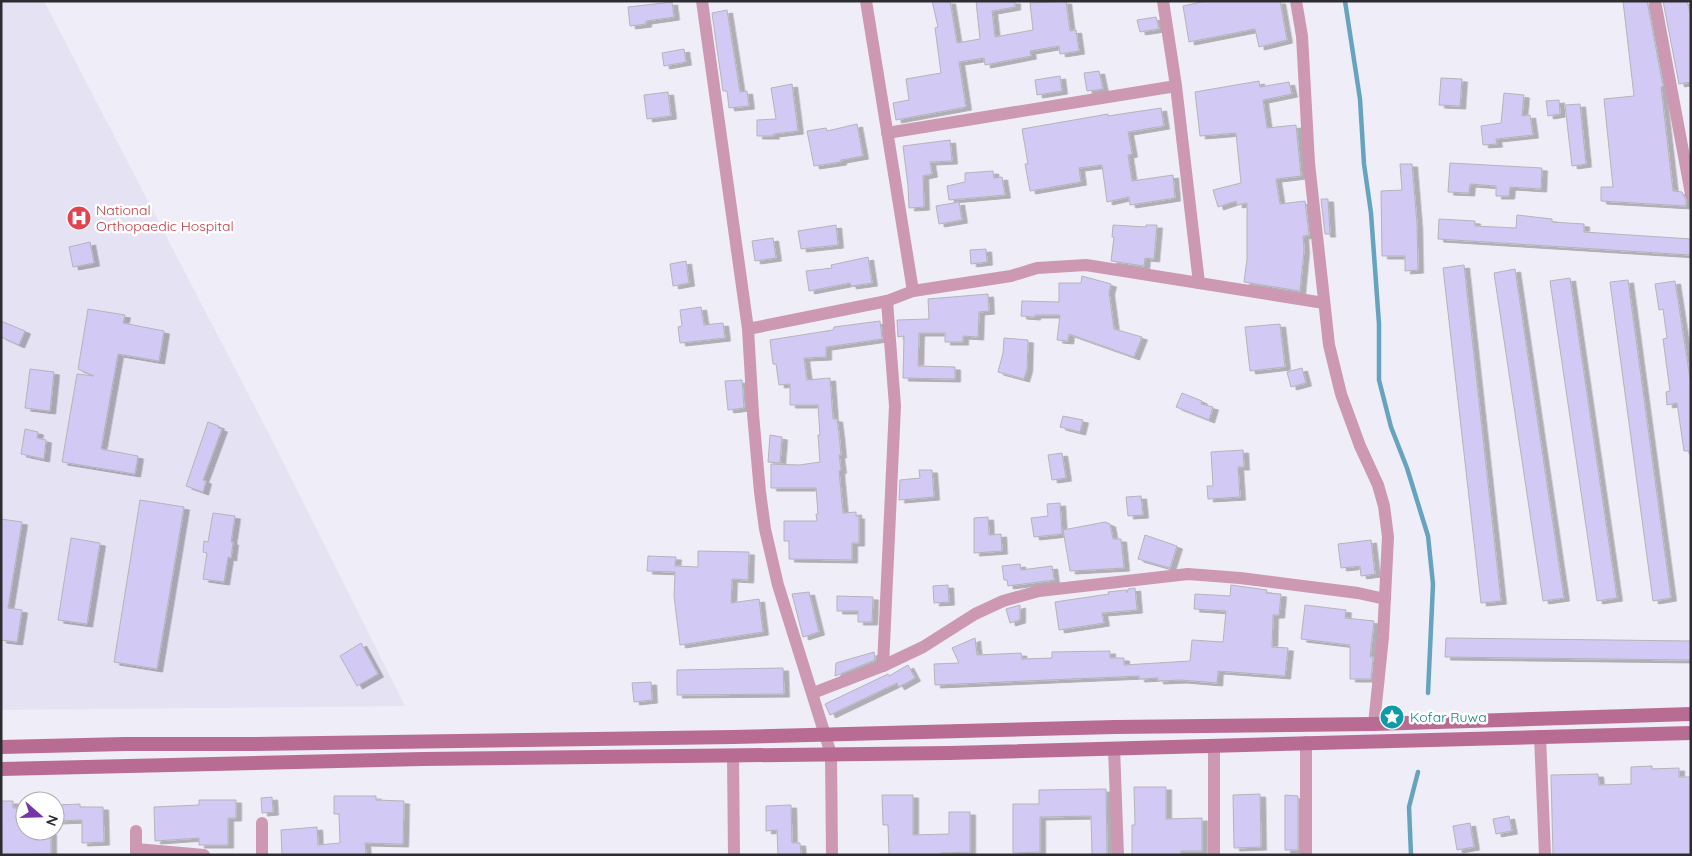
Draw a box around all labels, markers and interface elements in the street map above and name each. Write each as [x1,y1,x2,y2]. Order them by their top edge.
place label: National Orthopaedic Hospital [96,201,234,235]
hospital icon: National Orthopaedic Hospital [66,205,92,231]
place icon: Kofar Ruwa [1379,704,1405,730]
place label: Kofar Ruwa [1410,708,1487,726]
north arrow [15,791,65,841]
text: N [42,813,62,828]

